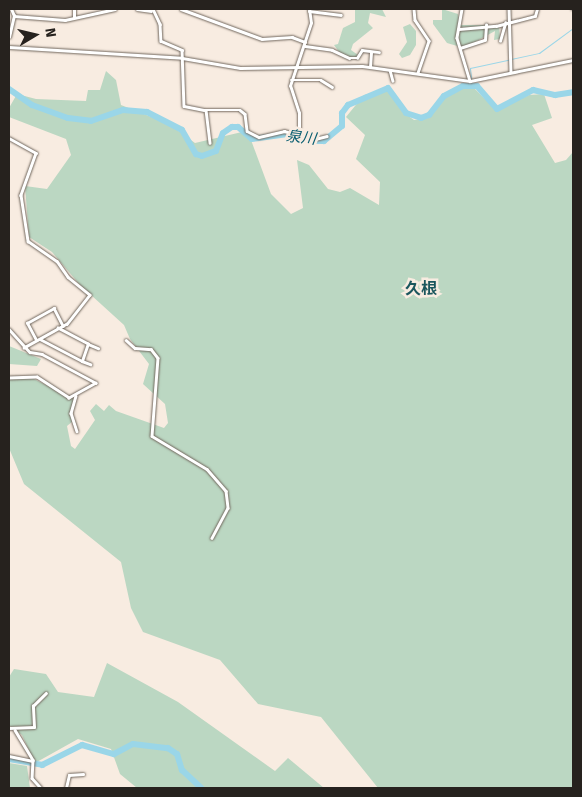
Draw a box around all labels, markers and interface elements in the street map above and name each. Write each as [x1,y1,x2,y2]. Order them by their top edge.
north arrow [10,10,60,60]
text: N [41,27,59,38]
water label: 泉川 [285,127,317,149]
district label: 久根 [405,279,437,299]

